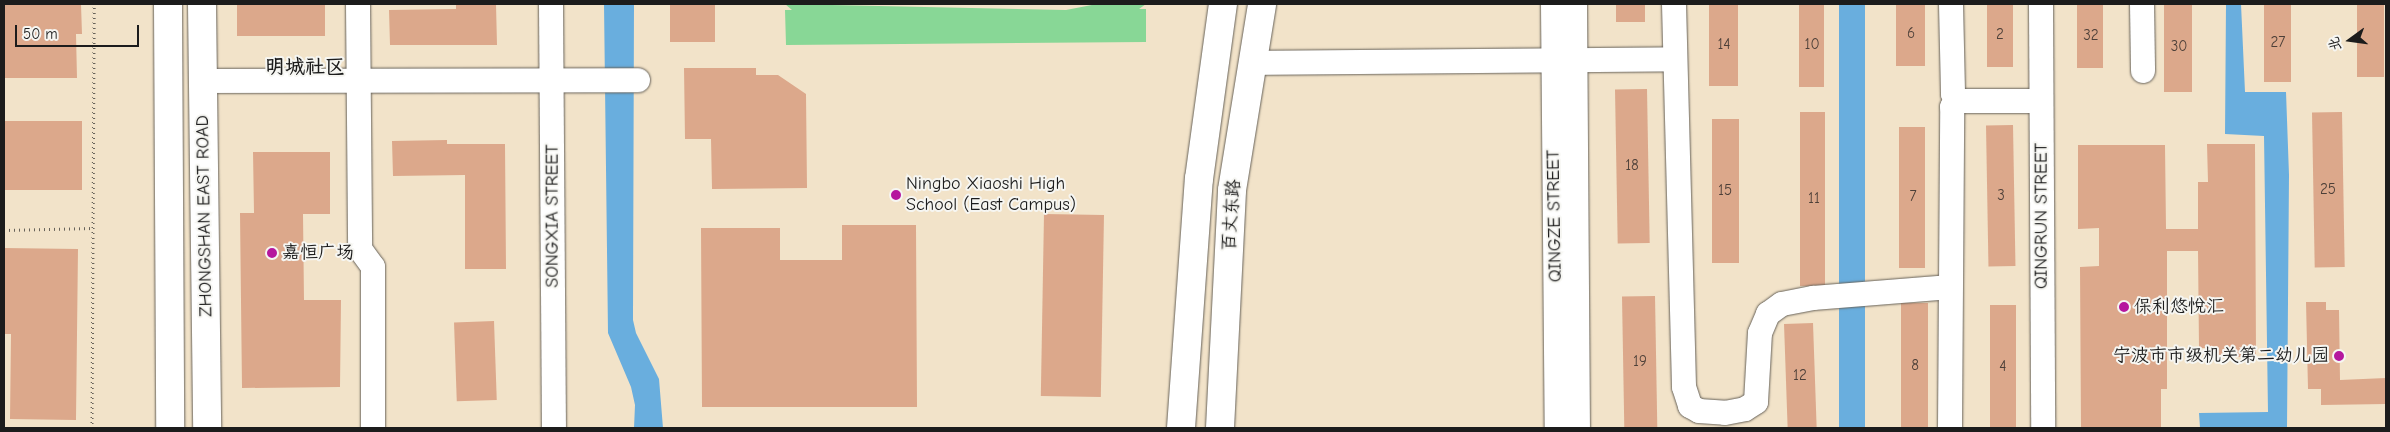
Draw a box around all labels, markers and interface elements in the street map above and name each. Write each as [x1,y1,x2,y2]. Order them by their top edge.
scale bar [18,15,141,47]
north arrow [2325,15,2375,65]
text: 50 m [23,25,58,43]
house number: 6 [1907,25,1915,43]
house number: 2 [1996,26,2004,44]
house number: 32 [2083,27,2099,45]
house number: 27 [2271,34,2285,52]
text: 北 [2325,35,2345,53]
house number: 14 [1717,36,1731,54]
house number: 10 [1804,36,1820,54]
house number: 30 [2171,38,2187,56]
district label: 明城社区 [265,54,345,78]
street label: ZHONGSHAN EAST ROAD [192,115,218,317]
street label: QINGRUN STREET [2031,143,2053,289]
street label: SONGXIA STREET [542,144,564,288]
street label: QINGZE STREET [1543,150,1567,282]
house number: 18 [1625,157,1639,175]
place label: Ningbo Xiaoshi High School (East Campus) [906,174,1076,216]
street label: 百丈东路 [1219,178,1245,252]
house number: 25 [2320,181,2336,199]
house number: 15 [1718,182,1732,200]
house number: 3 [1997,187,2005,205]
house number: 7 [1909,188,1917,206]
marker: Ningbo Xiaoshi High School (East Campus) [890,189,902,201]
house number: 11 [1808,190,1820,208]
place label: 嘉恒广场 [282,242,354,264]
marker: 嘉恒广场 [266,247,278,259]
place label: 保利悠悦汇 [2134,296,2224,318]
marker: 保利悠悦汇 [2118,301,2130,313]
place label: 宁波市市级机关第二幼儿园 [2113,345,2329,367]
marker: 宁波市市级机关第二幼儿园 [2333,350,2345,362]
house number: 19 [1633,353,1647,371]
house number: 8 [1911,357,1919,375]
house number: 4 [1999,358,2007,376]
house number: 12 [1793,367,1807,385]

